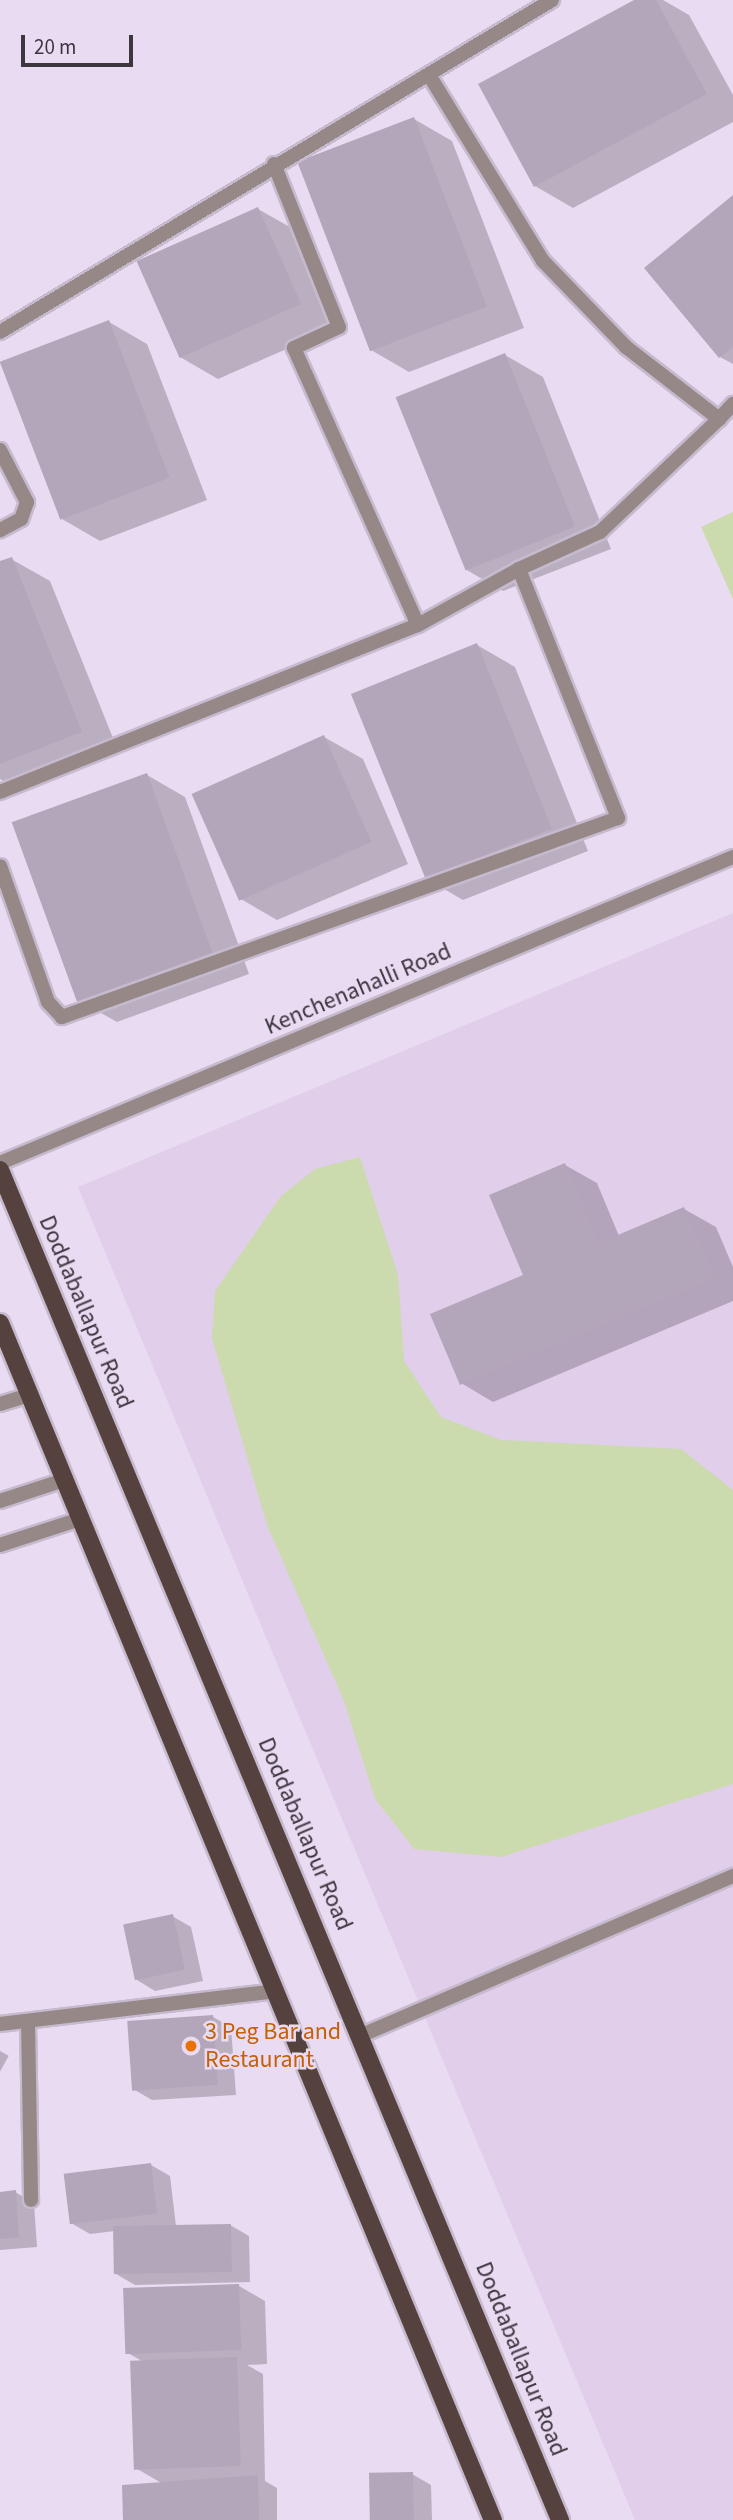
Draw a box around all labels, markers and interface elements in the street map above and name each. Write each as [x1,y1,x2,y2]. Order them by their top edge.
scale bar [24,21,136,65]
text: 20 m [34,32,76,62]
street label: Kenchenahalli Road [261,937,455,1041]
street label: Doddaballapur Road [32,1211,140,1413]
street label: Doddaballapur Road [251,1733,359,1935]
place label: 3 Peg Bar and Restaurant [205,2018,341,2074]
marker: 3 Peg Bar and Restaurant [183,2038,199,2054]
street label: Doddaballapur Road [469,2258,573,2460]

